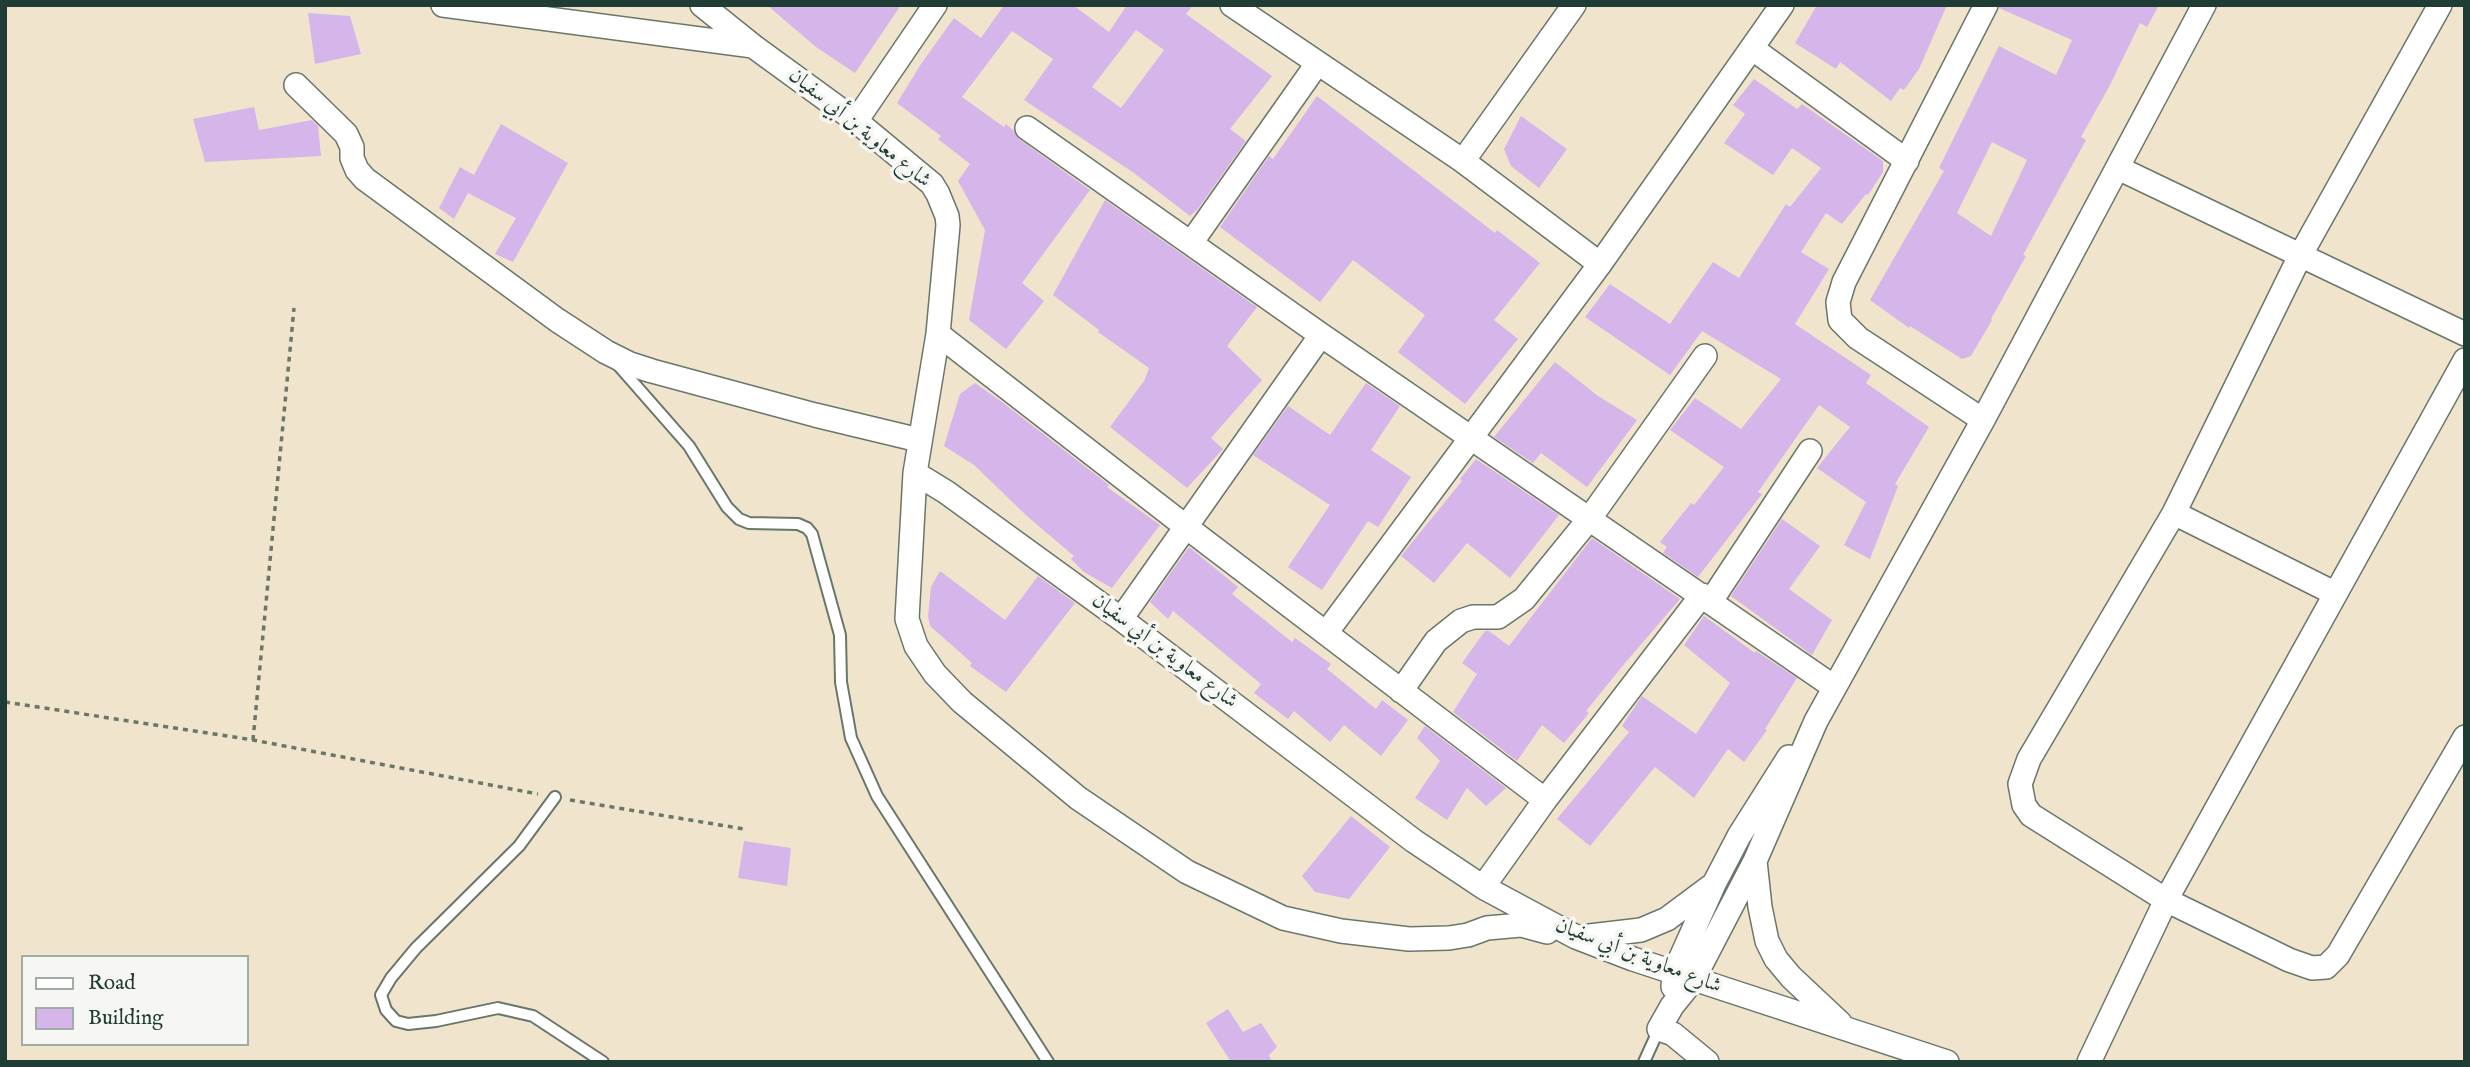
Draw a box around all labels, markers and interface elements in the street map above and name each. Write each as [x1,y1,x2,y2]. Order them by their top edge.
street label: شارع معاوية بن أبي سفيان [783,64,935,194]
street label: شارع معاوية بن أبي سفيان [1086,589,1242,715]
street label: شارع معاوية بن أبي سفيان [1551,914,1725,1000]
legend [21,955,248,1046]
text: Road [88,970,135,997]
text: Building [88,1005,163,1032]

